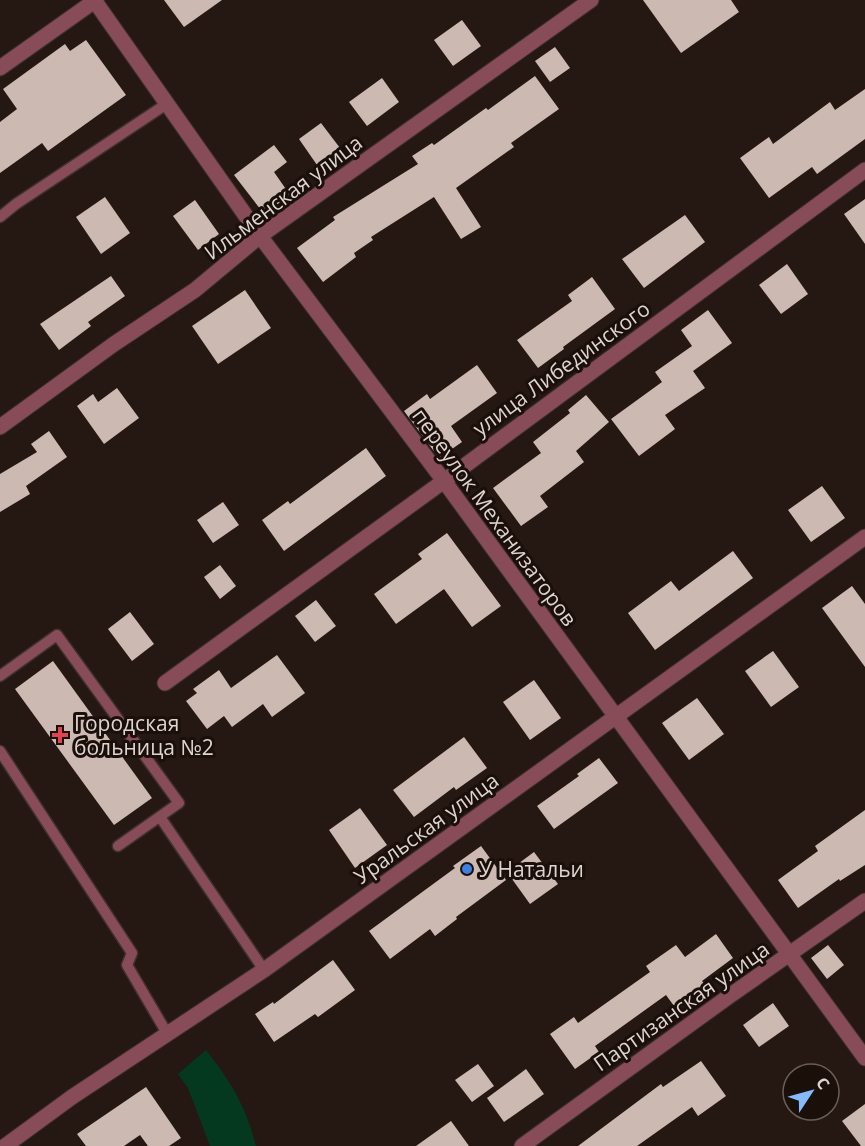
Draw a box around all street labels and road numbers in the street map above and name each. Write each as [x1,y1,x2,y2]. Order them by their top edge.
street label: Ильменская улица [198,128,368,266]
street label: улица Либединского [467,294,655,442]
street label: переулок Механизаторов [406,402,584,632]
street label: Уральская улица [348,766,504,890]
street label: Партизанская улица [588,935,774,1077]

